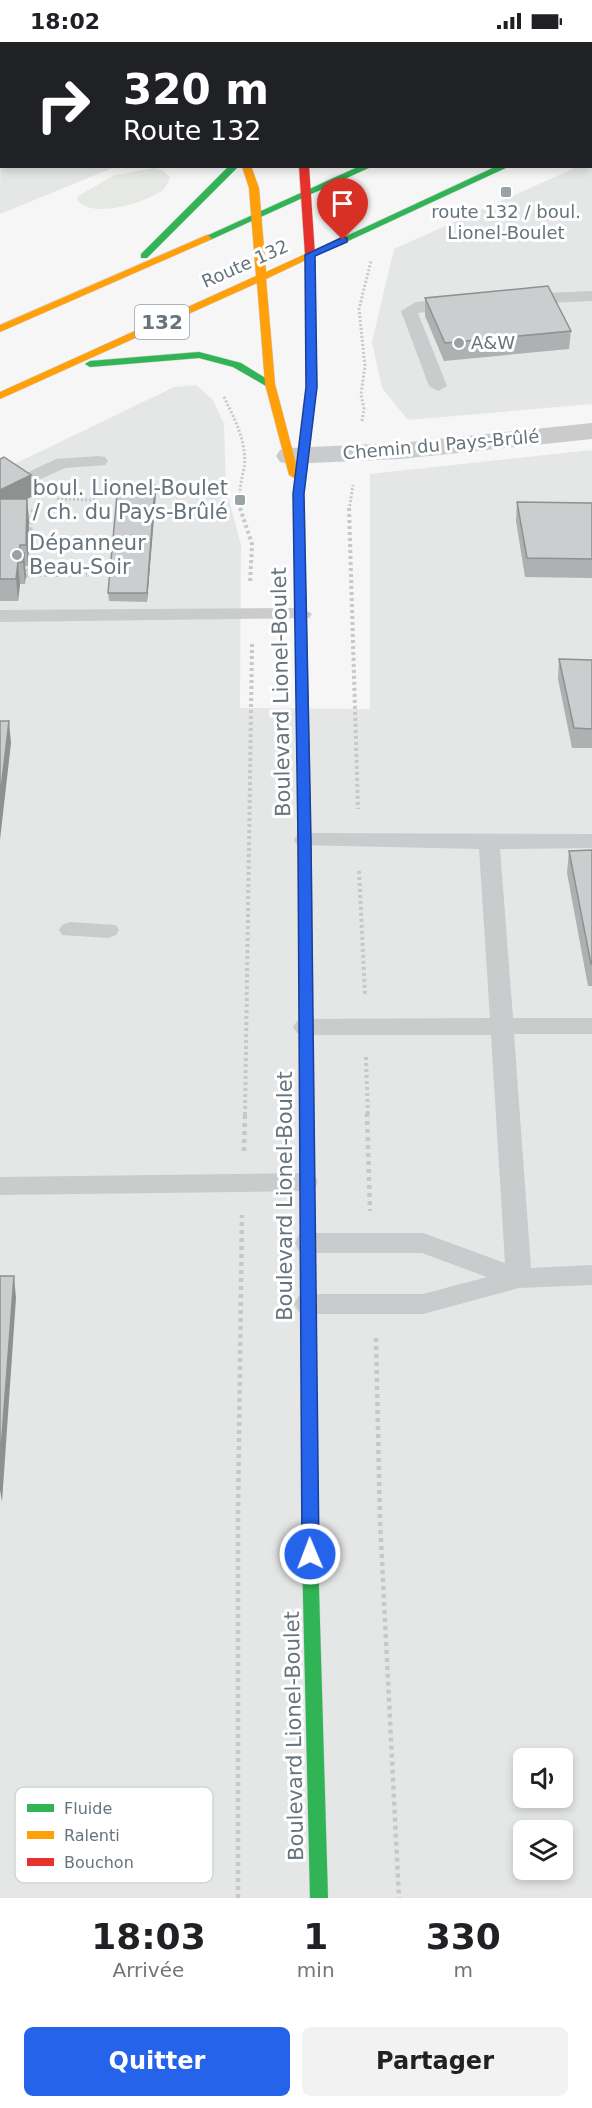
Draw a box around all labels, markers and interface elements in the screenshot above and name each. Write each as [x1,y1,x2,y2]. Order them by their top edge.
text: 18:02 [30,9,100,34]
text: 320 m [123,65,269,114]
icon: right [24,66,102,144]
text: Route 132 [123,115,262,146]
pin [317,178,368,240]
marker: route 132 / boul. Lionel-Boulet [499,185,513,199]
icon: arrive [326,187,359,220]
place label: route 132 / boul. Lionel-Boulet [431,201,581,243]
street label: Route 132 [198,235,291,292]
road number: 132 [135,305,189,339]
place label: A&W [471,332,515,353]
marker: A&W [452,336,466,350]
street label: Chemin du Pays-Brûlé [342,425,540,464]
place label: boul. Lionel-Boulet / ch. du Pays-Brûlé [32,476,228,524]
marker: boul. Lionel-Boulet / ch. du Pays-Brûlé [233,493,247,507]
place label: Dépanneur Beau-Soir [29,531,146,579]
marker: Dépanneur Beau-Soir [10,548,24,562]
street label: Boulevard Lionel-Boulet [267,567,295,817]
street label: Boulevard Lionel-Boulet [273,1071,297,1321]
position arrow [278,1522,342,1586]
street label: Boulevard Lionel-Boulet [280,1611,308,1861]
map controls [513,1748,573,1880]
button: sound [513,1748,573,1808]
legend [15,1787,213,1883]
text: Fluide [64,1799,112,1818]
button: layers [513,1820,573,1880]
text: Ralenti [64,1826,120,1845]
text: Bouchon [64,1853,134,1872]
text: 18:03 [91,1916,206,1957]
text: 1 [303,1916,328,1957]
text: 330 [426,1916,501,1957]
text: Arrivée [113,1958,184,1982]
text: min [297,1958,335,1982]
text: m [454,1958,473,1982]
button: Quitter [24,2027,290,2096]
button: Partager [302,2027,568,2096]

